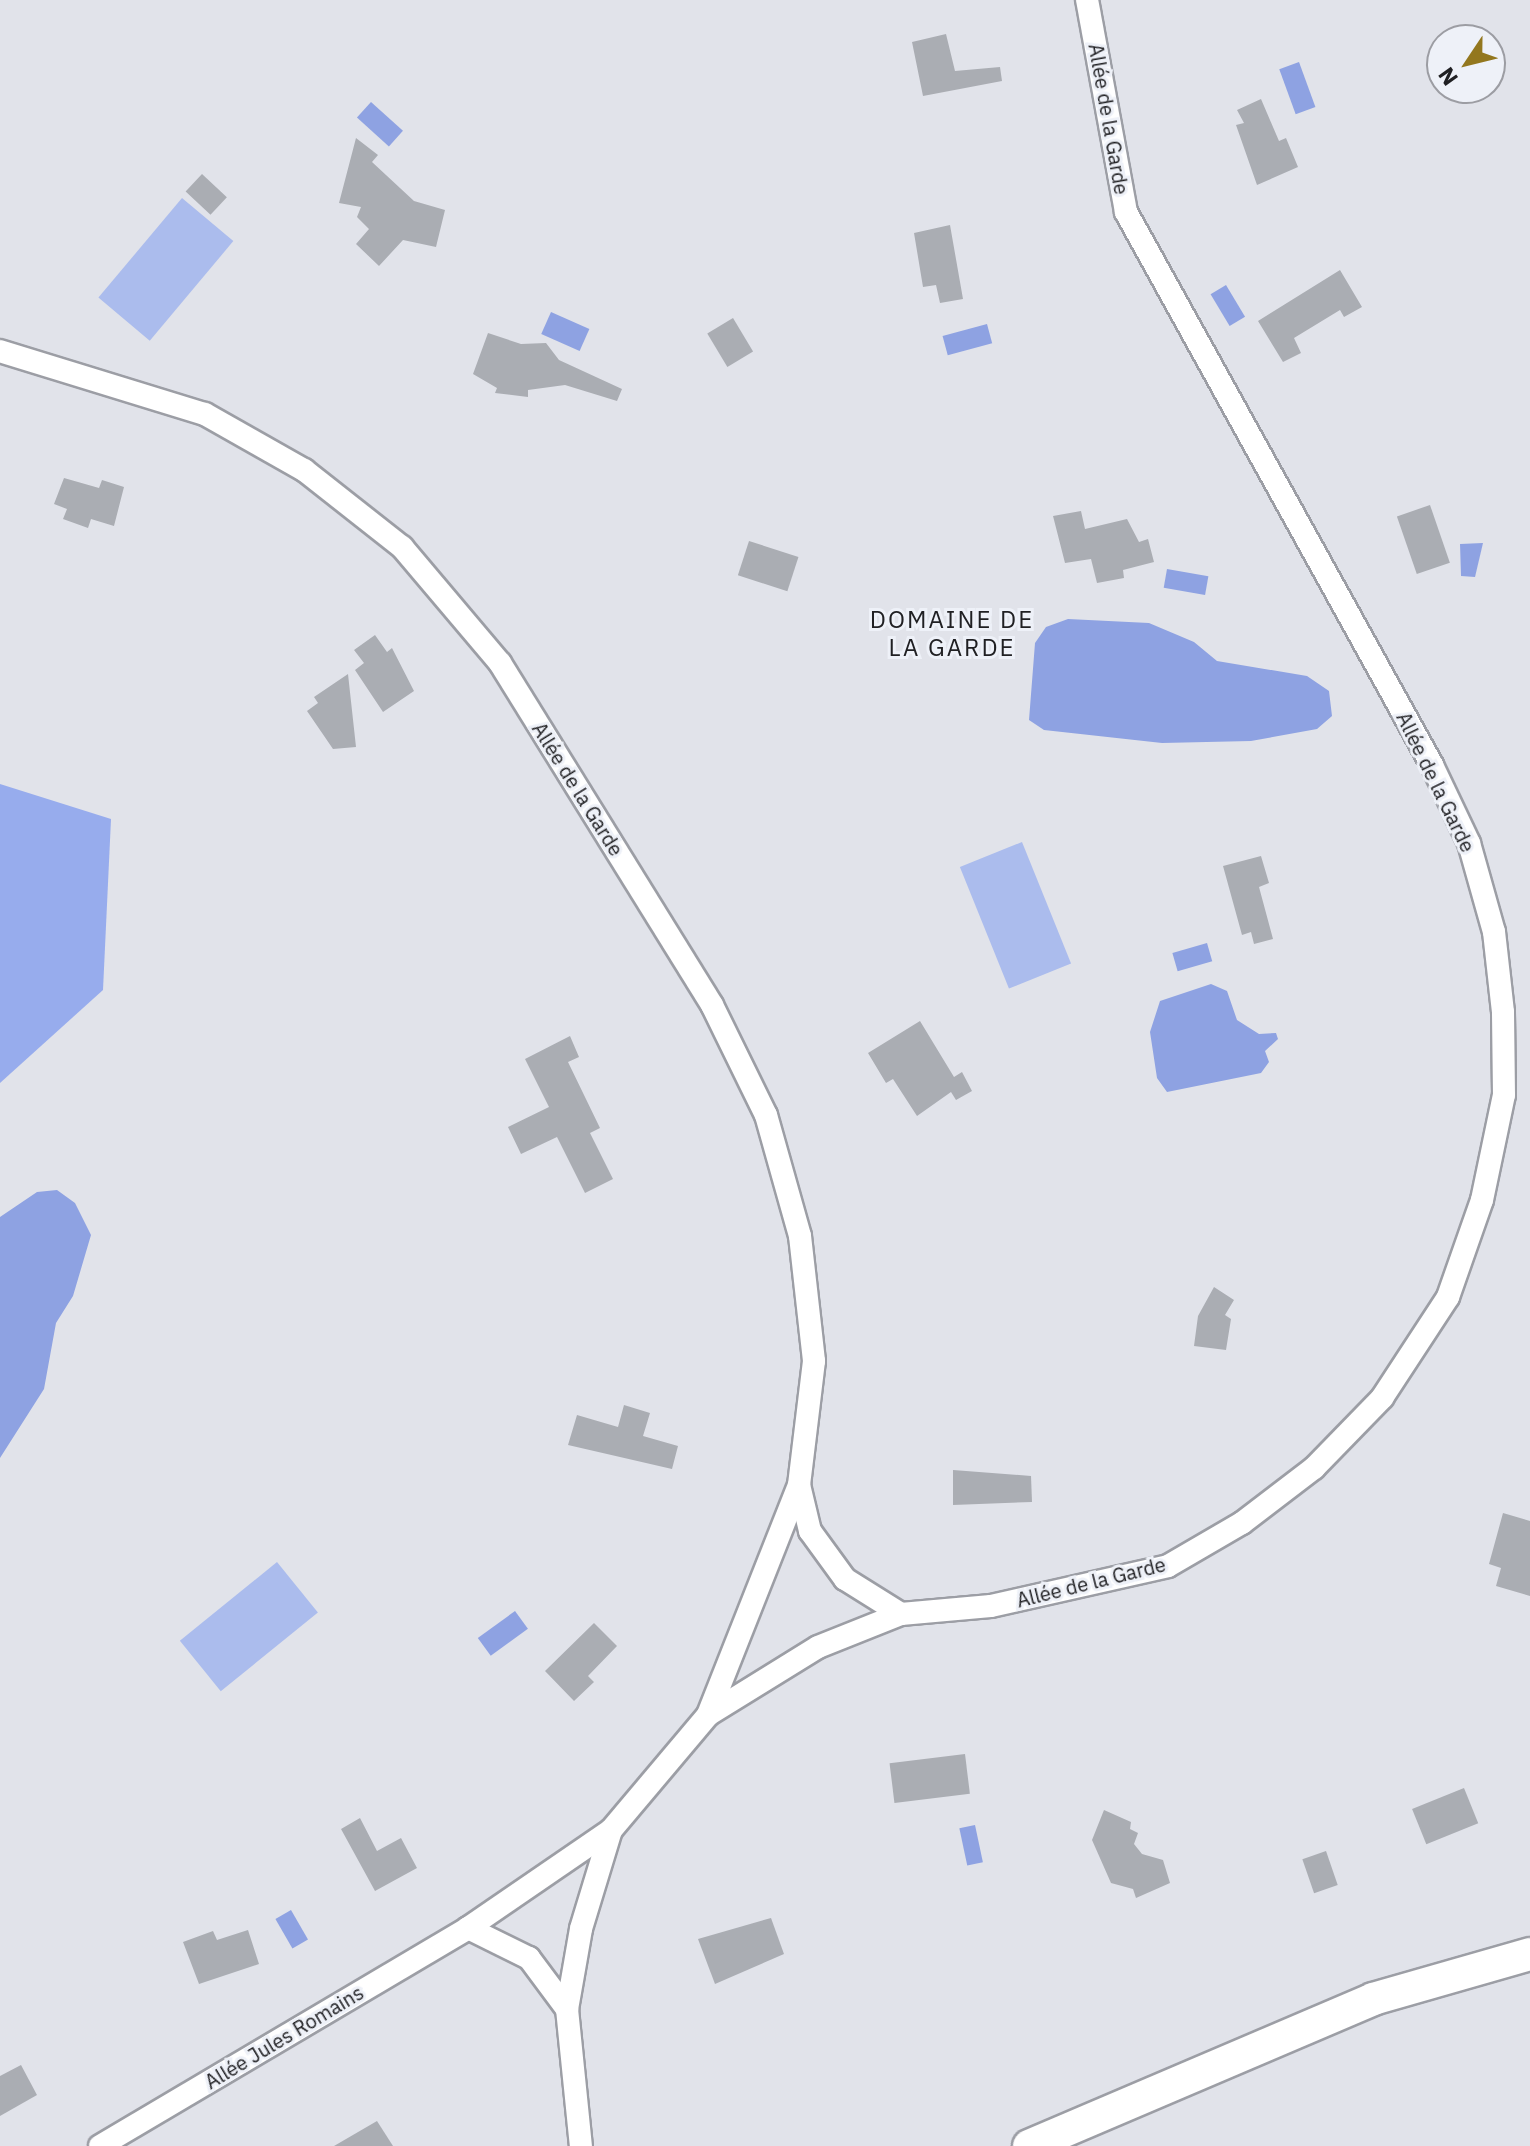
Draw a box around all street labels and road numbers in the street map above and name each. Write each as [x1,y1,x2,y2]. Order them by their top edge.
street label: Allée de la Garde [1084,42,1134,196]
street label: Allée de la Garde [1392,708,1480,856]
street label: Allée de la Garde [527,718,629,860]
street label: Allée de la Garde [1014,1552,1168,1612]
street label: Allée Jules Romains [200,1980,368,2094]

